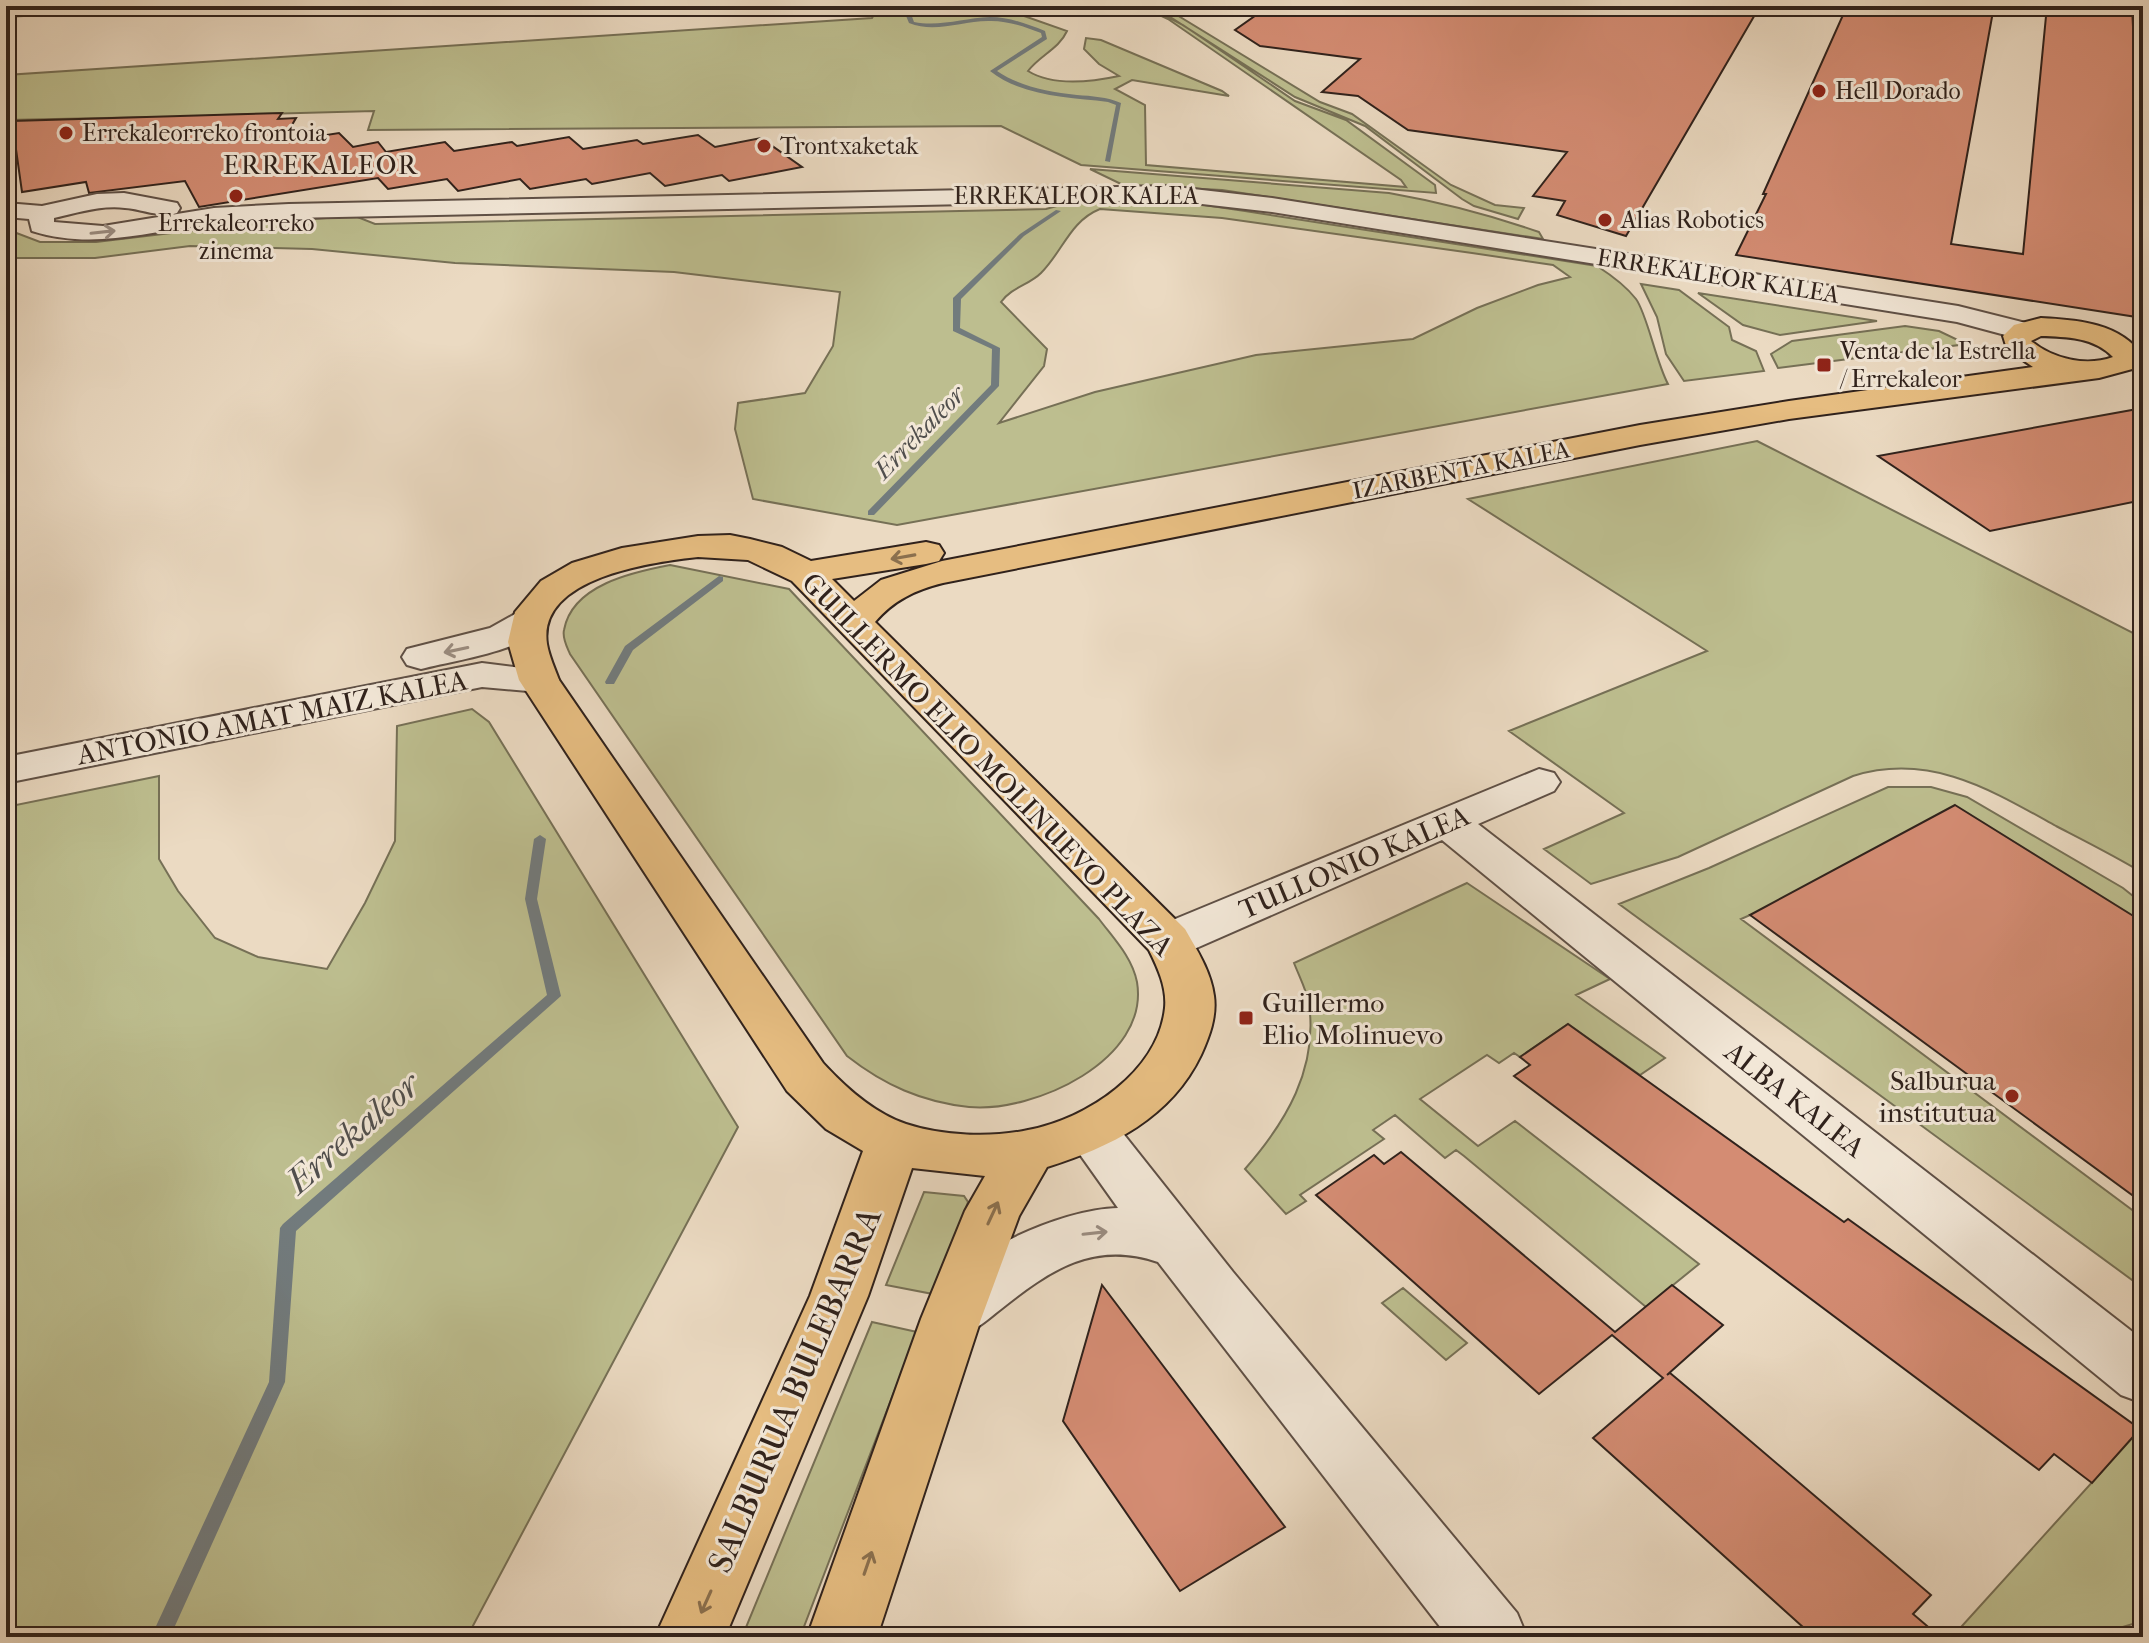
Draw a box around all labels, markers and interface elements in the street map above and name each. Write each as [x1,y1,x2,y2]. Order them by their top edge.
place label: Hell Dorado [1835,77,1961,105]
marker: Hell Dorado [1810,82,1828,100]
place label: Errekaleorreko frontoia [82,119,327,147]
marker: Errekaleorreko frontoia [57,124,75,142]
place label: Trontxaketak [780,132,919,160]
marker: Trontxaketak [755,137,773,155]
district label: ERREKALEOR [223,150,419,181]
street label: ERREKALEOR KALEA [953,182,1199,210]
marker: Errekaleorreko zinema [227,187,245,205]
place label: Alias Robotics [1620,206,1764,234]
place label: Errekaleorreko zinema [158,209,314,265]
marker: Alias Robotics [1596,211,1614,229]
one-way arrow [89,224,116,239]
street label: ERREKALEOR KALEA [1595,243,1842,309]
place label: Venta de la Estrella / Errekaleor [1839,337,2037,393]
marker: Venta de la Estrella / Errekaleor [1815,356,1833,374]
water label: Errekaleor [866,378,973,487]
street label: IZARBENTA KALEA [1350,435,1572,505]
one-way arrow [890,551,916,566]
street label: GUILLERMO ELIO MOLINUEVO PLAZA [795,566,1181,963]
one-way arrow [444,643,469,658]
street label: ANTONIO AMAT MAIZ KALEA [73,663,471,772]
street label: TULLONIO KALEA [1234,799,1475,926]
place label: Guillermo Elio Molinuevo [1262,986,1443,1051]
marker: Guillermo Elio Molinuevo [1237,1009,1255,1027]
street label: ALBA KALEA [1718,1034,1872,1165]
water label: Errekaleor [276,1062,430,1203]
place label: Salburua institutua [1879,1064,1997,1129]
marker: Salburua institutua [2003,1087,2021,1105]
street label: SALBURUA BULEBARRA [700,1201,890,1579]
one-way arrow [986,1202,1001,1226]
one-way arrow [1081,1226,1108,1241]
one-way arrow [861,1551,876,1576]
one-way arrow [697,1589,712,1614]

